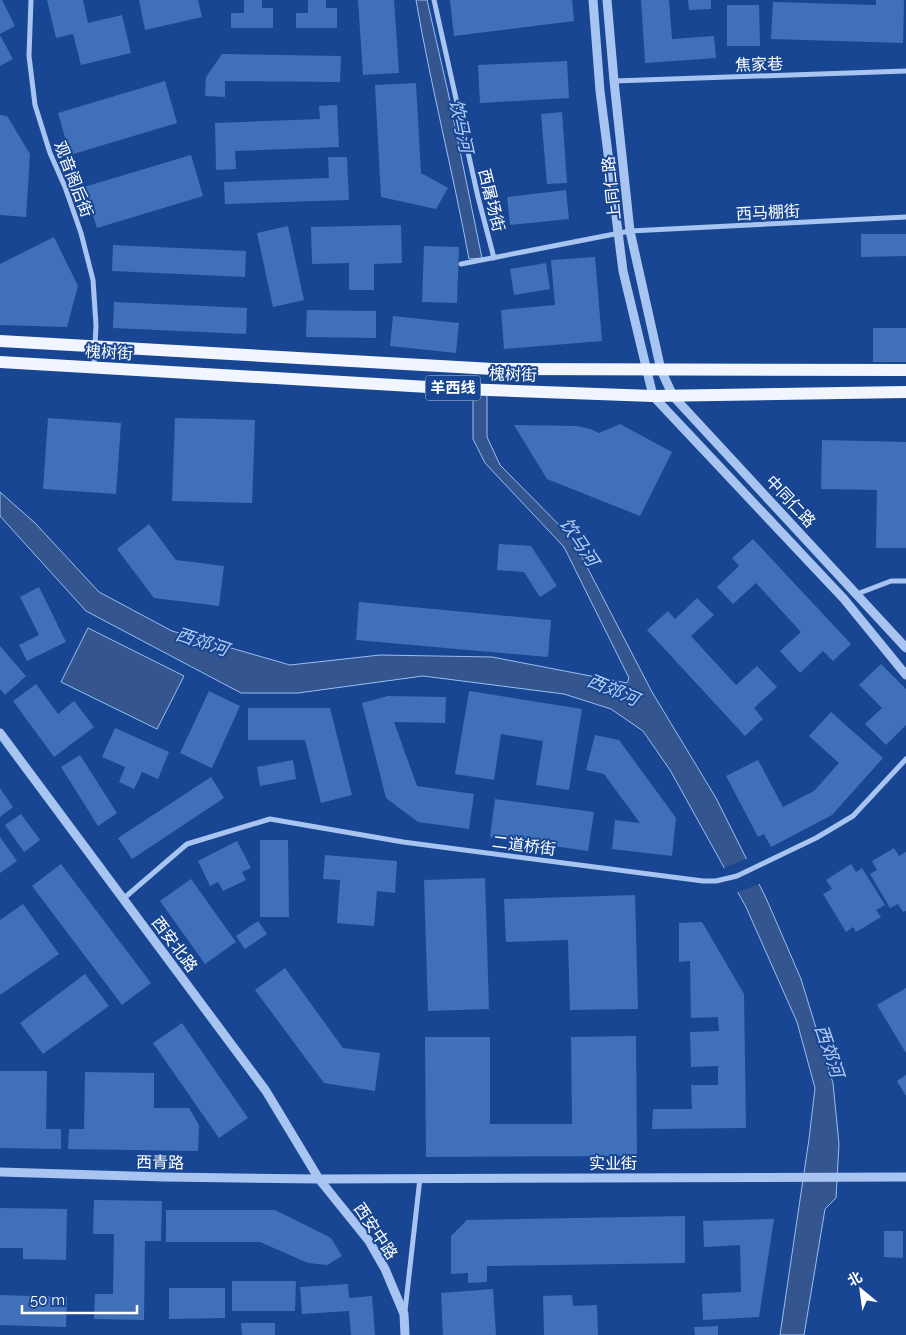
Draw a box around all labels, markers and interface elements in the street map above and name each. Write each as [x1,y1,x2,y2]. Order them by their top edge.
street label: 焦家巷 [735,54,783,75]
water label: 饮马河 [446,97,478,157]
street label: 观音阁后街 [50,138,97,220]
street label: 上同仁路 [599,155,624,221]
street label: 西屠场街 [475,167,508,233]
street label: 西马棚街 [736,201,800,224]
street label: 槐树街 [85,342,133,363]
street label: 槐树街 [489,364,537,385]
road number: 羊西线 [426,376,480,400]
street label: 中同仁路 [762,471,819,531]
water label: 饮马河 [556,513,605,572]
water label: 西郊河 [173,623,234,661]
water label: 西郊河 [584,669,645,711]
street label: 二道桥街 [491,832,557,859]
street label: 西安北路 [148,913,201,976]
water label: 西郊河 [811,1022,849,1083]
street label: 西青路 [136,1153,184,1172]
street label: 实业街 [589,1154,637,1173]
street label: 西安中路 [350,1199,401,1263]
north arrow [836,1265,886,1315]
text: 北 [845,1268,865,1289]
scale bar [22,1282,138,1314]
text: 50 m [30,1291,65,1309]

